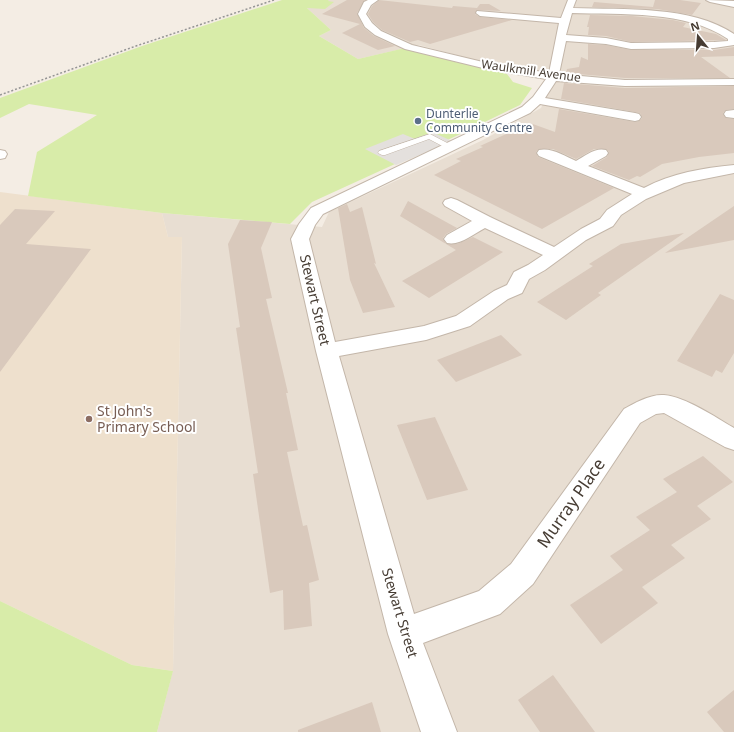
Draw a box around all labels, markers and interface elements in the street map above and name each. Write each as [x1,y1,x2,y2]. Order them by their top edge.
north arrow [678,16,718,56]
text: N [688,17,701,34]
street label: Waulkmill Avenue [480,55,582,86]
place label: Dunterlie Community Centre [426,105,533,136]
marker: Dunterlie Community Centre [413,116,423,126]
street label: Stewart Street [296,253,335,347]
place label: St John's Primary School [97,401,196,436]
marker: St John's Primary School [84,414,94,424]
street label: Murray Place [531,453,610,552]
street label: Stewart Street [378,566,423,660]

